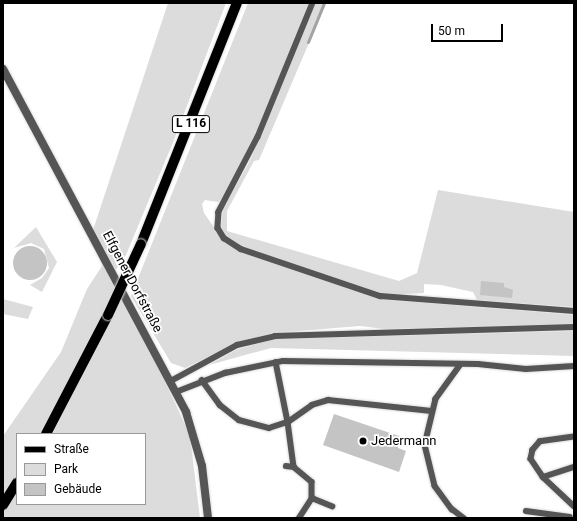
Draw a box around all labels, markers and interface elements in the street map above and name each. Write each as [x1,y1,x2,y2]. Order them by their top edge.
scale bar [433,16,505,42]
text: 50 m [438,24,465,38]
road number: L 116 [171,114,211,134]
street label: Elfgener Dorfstraße [99,229,165,335]
legend [16,433,146,505]
place label: Jedermann [371,433,437,449]
marker: Jedermann [358,436,368,446]
text: Straße [54,442,89,456]
text: Park [54,462,78,476]
text: Gebäude [54,482,102,496]

